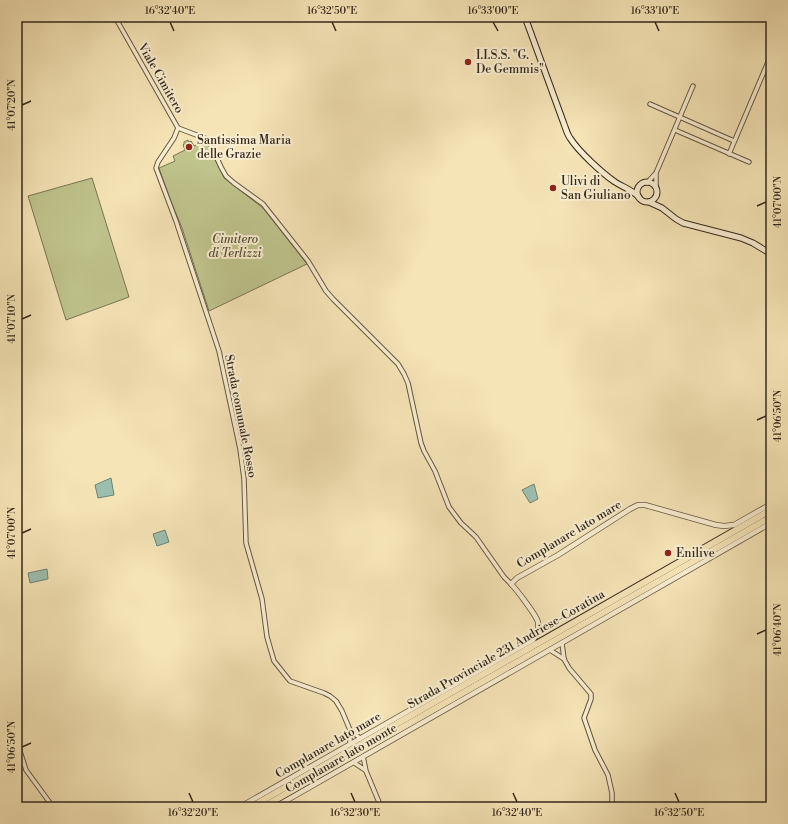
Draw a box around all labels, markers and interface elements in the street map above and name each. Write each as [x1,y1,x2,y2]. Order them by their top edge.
text: 16°32'40"E [145,5,195,17]
text: 16°32'50"E [307,5,357,17]
text: 16°33'00"E [467,5,519,17]
text: 16°33'10"E [631,5,679,17]
street label: Viale Cimitero [134,40,187,116]
place label: I.I.S.S. "G. De Gemmis" [476,48,544,77]
marker: I.I.S.S. "G. De Gemmis" [463,57,473,67]
text: 41°07'20"N [6,79,18,131]
place label: Santissima Maria delle Grazie [197,133,292,162]
marker: Santissima Maria delle Grazie [184,142,194,152]
place label: Ulivi di San Giuliano [561,174,631,203]
text: 41°07'00"N [772,175,784,228]
marker: Ulivi di San Giuliano [548,183,558,193]
park label: Cimitero di Terlizzi [208,232,262,261]
text: 41°07'10"N [6,294,18,344]
street label: Strada comunale Rosso [221,353,260,479]
text: 41°06'50"N [772,389,784,442]
street label: Complanare lato mare [514,497,624,572]
text: 41°07'00"N [6,506,18,559]
place label: Enilive [676,546,715,561]
marker: Enilive [663,548,673,558]
street label: Strada Provinciale 231 Andriese-Coratina [405,586,608,712]
text: 41°06'40"N [772,603,784,656]
street label: Complanare lato mare [273,709,384,782]
text: 41°06'50"N [6,720,18,773]
street label: Complanare lato monte [283,720,400,797]
text: 16°32'20"E [168,807,218,819]
text: 16°32'30"E [330,807,380,819]
text: 16°32'40"E [492,807,542,819]
text: 16°32'50"E [654,807,704,819]

